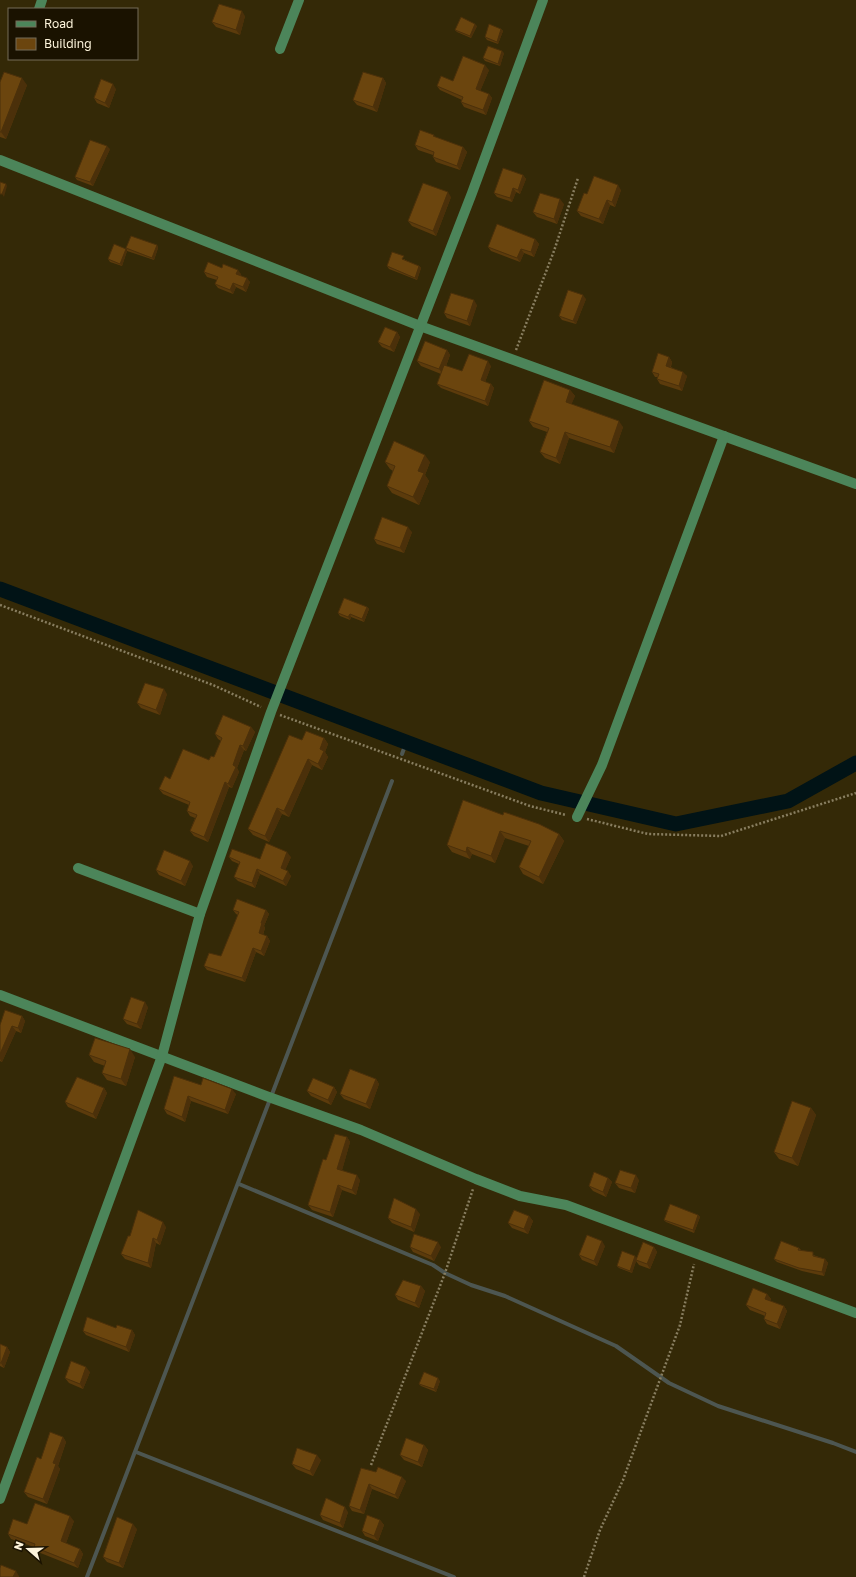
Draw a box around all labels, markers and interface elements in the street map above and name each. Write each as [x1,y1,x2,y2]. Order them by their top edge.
legend [8,8,138,60]
text: Road [44,16,73,31]
text: Building [44,36,92,51]
north arrow [8,1529,48,1569]
text: N [11,1539,26,1552]

